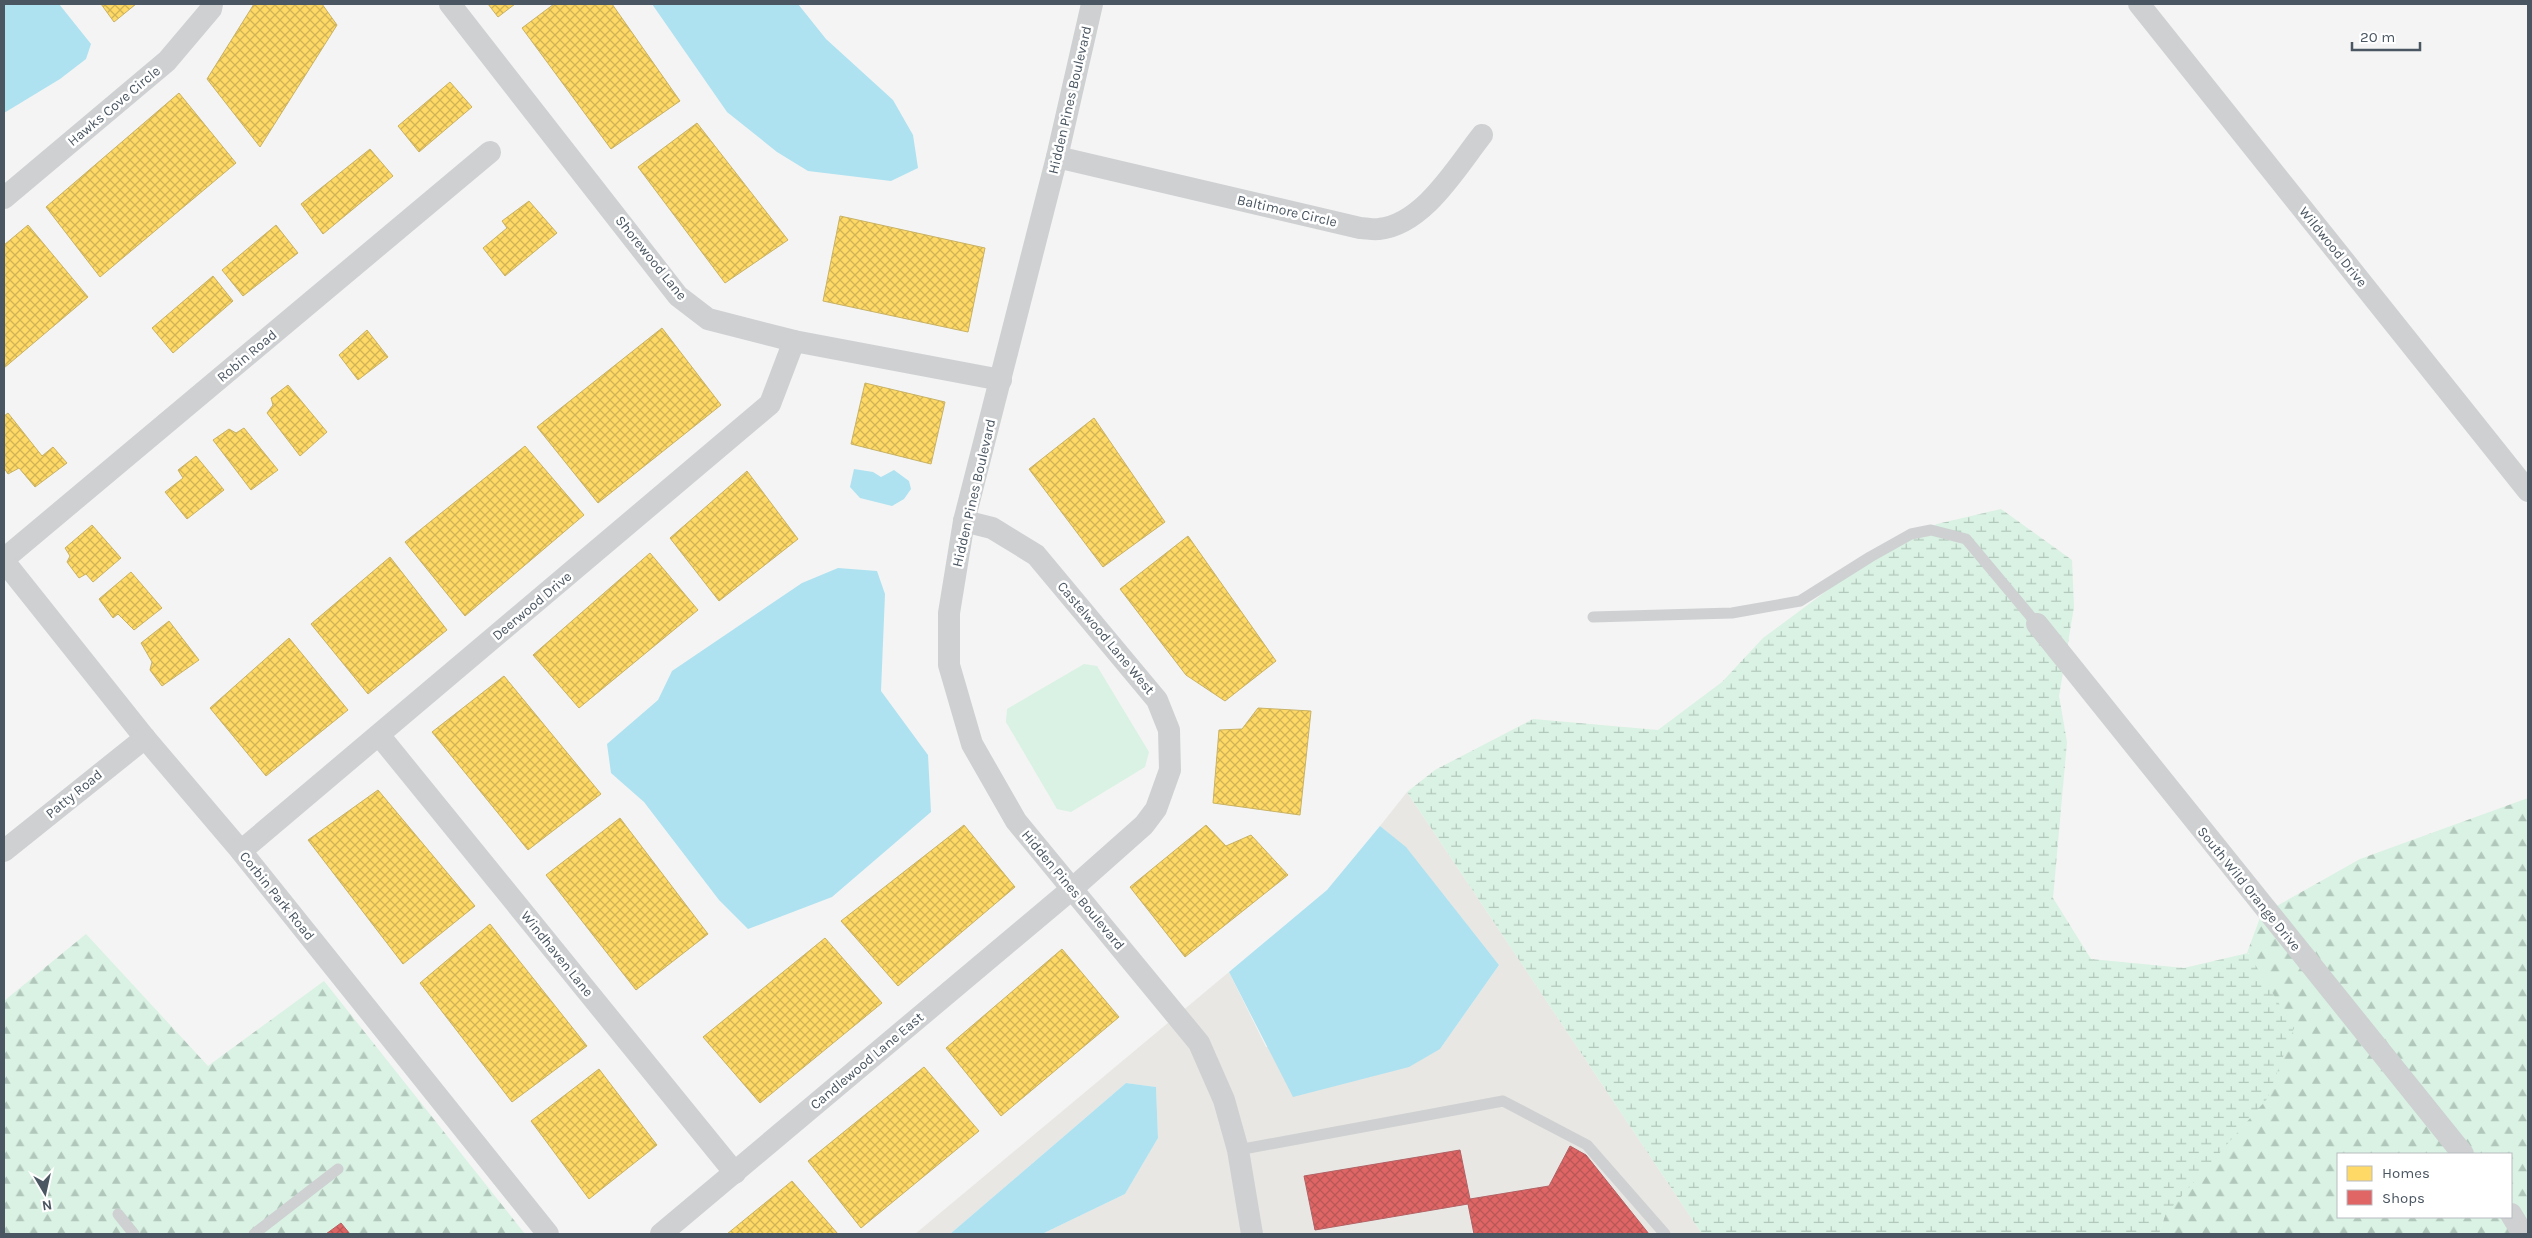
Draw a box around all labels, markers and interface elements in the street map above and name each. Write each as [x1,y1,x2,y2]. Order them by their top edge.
scale bar [2352,20,2420,52]
street label: Hidden Pines Boulevard [1045,24,1095,176]
text: 20 m [2360,28,2395,46]
street label: Hawks Cove Circle [64,62,164,150]
street label: Baltimore Circle [1235,191,1339,231]
street label: Wildwood Drive [2295,203,2371,291]
street label: Shorewood Lane [612,212,690,304]
street label: Robin Road [214,326,280,386]
street label: Hidden Pines Boulevard [949,417,999,569]
street label: Deerwood Drive [489,568,575,644]
street label: Castelwood Lane West [1054,578,1158,698]
street label: Patty Road [42,766,106,822]
street label: South Wild Orange Drive [2194,823,2304,955]
street label: Hidden Pines Boulevard [1018,827,1128,953]
street label: Corbin Park Road [236,848,318,944]
street label: Windhaven Lane [517,908,597,1000]
street label: Candlewood Lane East [807,1009,927,1113]
legend [2337,1153,2512,1218]
text: Homes [2382,1164,2430,1182]
north arrow [20,1168,70,1218]
text: Shops [2382,1189,2425,1207]
text: N [41,1196,53,1215]

